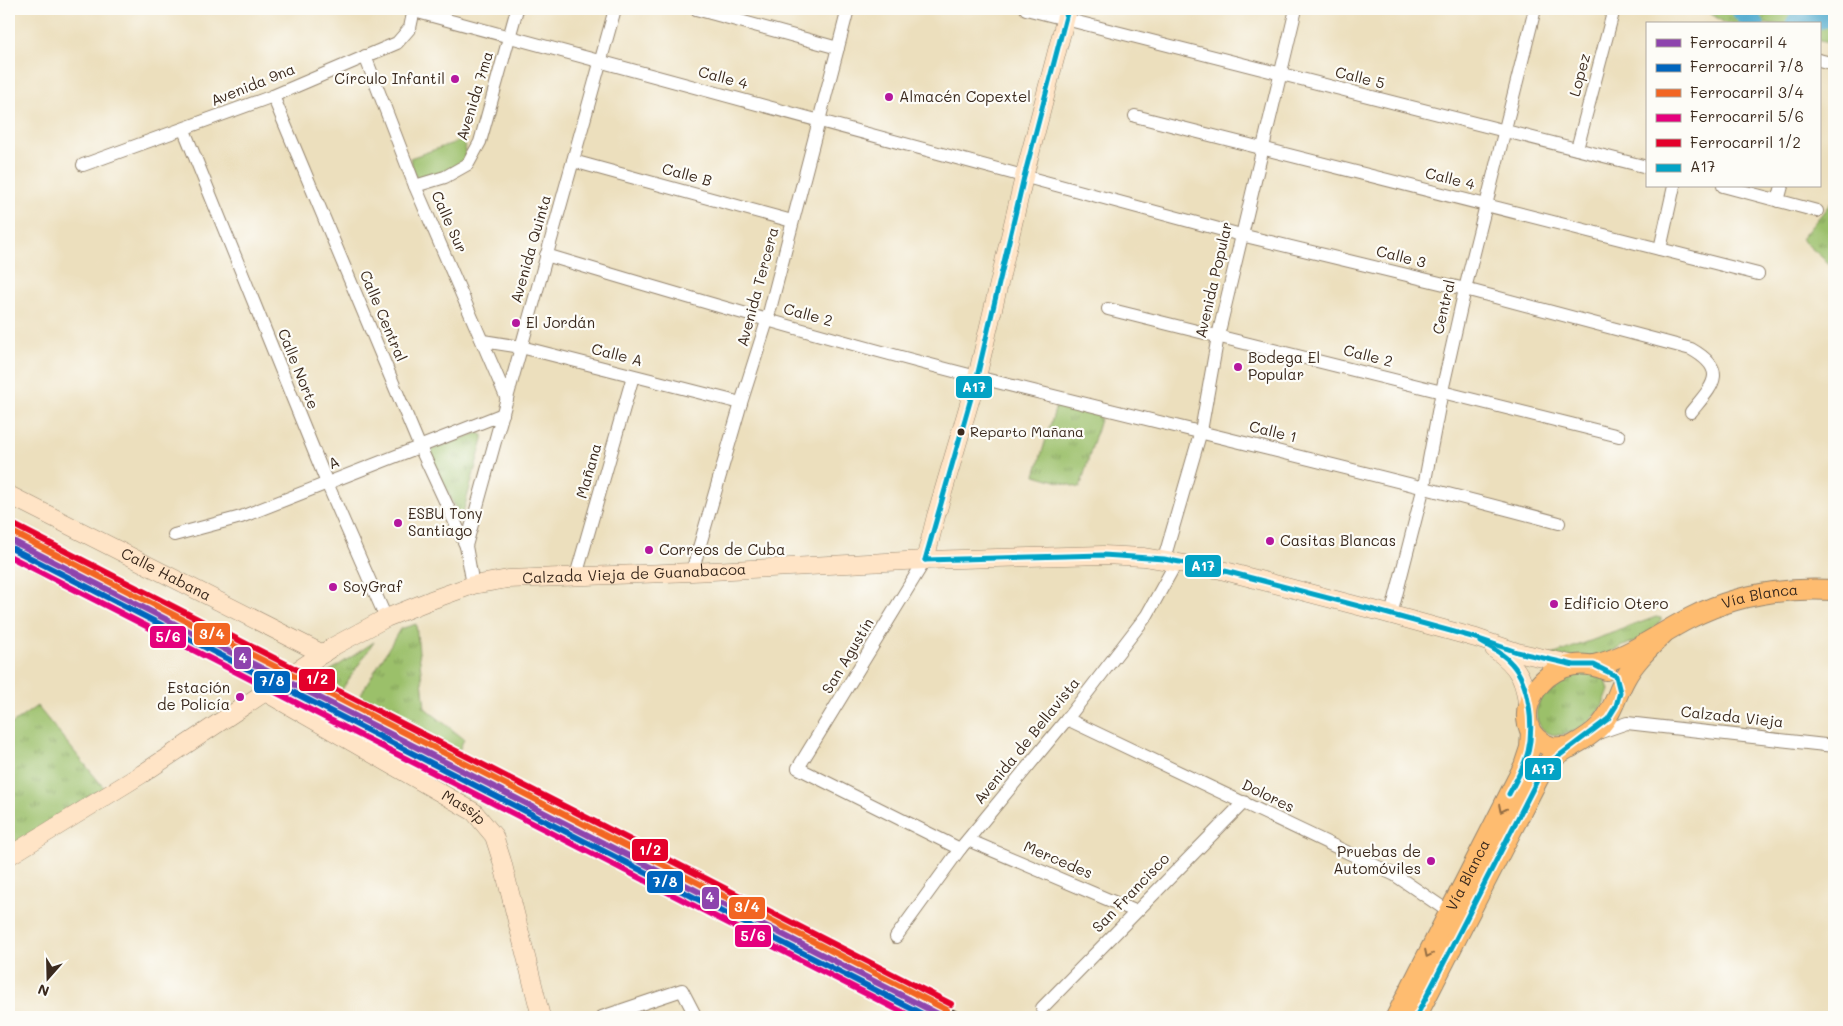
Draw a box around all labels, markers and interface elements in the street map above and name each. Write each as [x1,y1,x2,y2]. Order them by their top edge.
legend [1646,22,1820,188]
text: Ferrocarril 4 [1690,32,1787,52]
street label: Avenida 7ma [451,49,497,143]
street label: Lopez [1564,51,1594,98]
text: Ferrocarril 7/8 [1690,56,1803,76]
street label: Avenida 9na [208,58,298,110]
street label: Calle 4 [696,61,750,93]
street label: Calle 5 [1333,61,1387,93]
place label: Círculo Infantil [334,68,445,88]
marker: Círculo Infantil [449,73,461,85]
text: Ferrocarril 3/4 [1690,82,1804,102]
place label: Almacén Copextel [899,86,1031,106]
marker: Almacén Copextel [883,91,895,103]
text: Ferrocarril 5/6 [1690,106,1804,126]
text: Ferrocarril 1/2 [1690,132,1801,152]
text: A17 [1690,156,1715,176]
street label: Calle B [660,158,714,190]
street label: Calle 4 [1423,162,1477,194]
street label: Calle Sur [427,187,472,256]
street label: Avenida Quinta [505,192,555,305]
street label: Avenida Popular [1190,220,1236,340]
street label: Avenida Tercera [731,225,783,349]
street label: Calle 3 [1374,240,1428,272]
street label: Calle Central [356,267,412,364]
street label: Central [1427,277,1459,336]
street label: Calle 2 [782,298,835,330]
place label: El Jordán [526,312,595,332]
marker: El Jordán [510,317,522,329]
street label: Calle Norte [274,325,324,412]
street label: Calle A [590,338,645,370]
street label: Calle 2 [1342,339,1395,371]
place label: Bodega El Popular [1248,347,1320,384]
marker: Bodega El Popular [1232,361,1244,373]
line badge: A17 [955,375,993,399]
text: A17 [962,377,986,396]
street label: Calle 1 [1247,415,1299,447]
place label: Reparto Mañana [970,422,1084,441]
marker: Reparto Mañana [956,427,966,437]
street label: Mañana [571,441,605,501]
street label: A [325,451,342,473]
place label: ESBU Tony Santiago [408,503,483,540]
marker: ESBU Tony Santiago [392,517,404,529]
place label: Casitas Blancas [1280,530,1396,550]
marker: Casitas Blancas [1264,535,1276,547]
place label: Correos de Cuba [659,539,785,559]
street label: Calle Habana [118,542,215,605]
marker: Correos de Cuba [643,544,655,556]
line badge: A17 [1184,554,1222,578]
text: A17 [1191,556,1215,575]
street label: Calzada Vieja de Guanabacoa [522,558,747,587]
place label: SoyGraf [343,576,403,596]
street label: Vía Blanca [1719,579,1799,613]
marker: SoyGraf [327,581,339,593]
place label: Edificio Otero [1564,593,1669,613]
marker: Edificio Otero [1548,598,1560,610]
street label: San Agustín [817,614,878,697]
line badge: 3/4 [193,622,231,646]
text: 3/4 [199,624,225,643]
line badge: 5/6 [149,625,187,649]
text: 5/6 [156,627,180,646]
line badge: 4 [233,646,252,670]
text: 4 [239,648,248,667]
line badge: 1/2 [298,668,336,692]
text: 1/2 [306,669,328,688]
line badge: 7/8 [253,670,291,694]
text: 7/8 [260,671,285,690]
street label: Avenida de Bellavista [969,673,1084,808]
place label: Estación de Policía [157,677,230,714]
marker: Estación de Policía [234,691,246,703]
street label: Calzada Vieja [1680,701,1784,731]
line badge: A17 [1524,757,1562,781]
text: A17 [1531,759,1555,778]
street label: Dolores [1239,774,1298,816]
street label: Massip [438,785,491,828]
one-way arrow [1498,804,1508,813]
street label: Mercedes [1021,836,1096,883]
street label: Vía Blanca [1441,836,1494,914]
line badge: 1/2 [631,838,669,862]
text: 1/2 [639,840,661,859]
place label: Pruebas de Automóviles [1333,841,1421,878]
street label: San Francisco [1087,848,1173,936]
marker: Pruebas de Automóviles [1425,855,1437,867]
line badge: 7/8 [646,870,684,894]
text: 7/8 [653,872,678,891]
line badge: 4 [701,886,720,910]
text: 4 [706,887,715,906]
line badge: 3/4 [728,896,766,920]
text: 3/4 [734,897,760,916]
line badge: 5/6 [734,924,772,948]
text: 5/6 [741,926,765,945]
one-way arrow [1424,949,1434,958]
north arrow [22,954,72,1004]
text: N [35,980,52,1001]

